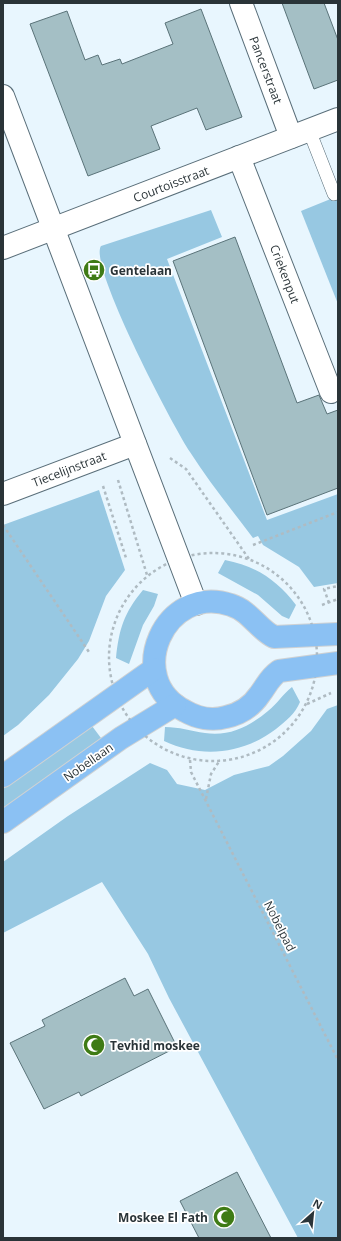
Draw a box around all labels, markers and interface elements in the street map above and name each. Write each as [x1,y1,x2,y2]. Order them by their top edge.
street label: Pancerstraat [245,34,287,106]
street label: Courtoisstraat [131,162,211,206]
street label: Criekenput [266,242,304,306]
bus stop icon: Gentelaan [81,257,107,283]
place label: Gentelaan [110,262,172,279]
street label: Tiecelijnstraat [30,447,108,491]
street label: Nobellaan [60,739,116,785]
street label: Nobelpad [260,898,300,954]
mosque icon: Tevhid moskee [81,1032,107,1058]
place label: Tevhid moskee [110,1037,200,1054]
north arrow [293,1193,333,1233]
text: N [310,1195,325,1212]
mosque icon: Moskee El Fath [211,1204,237,1230]
place label: Moskee El Fath [118,1209,208,1226]

